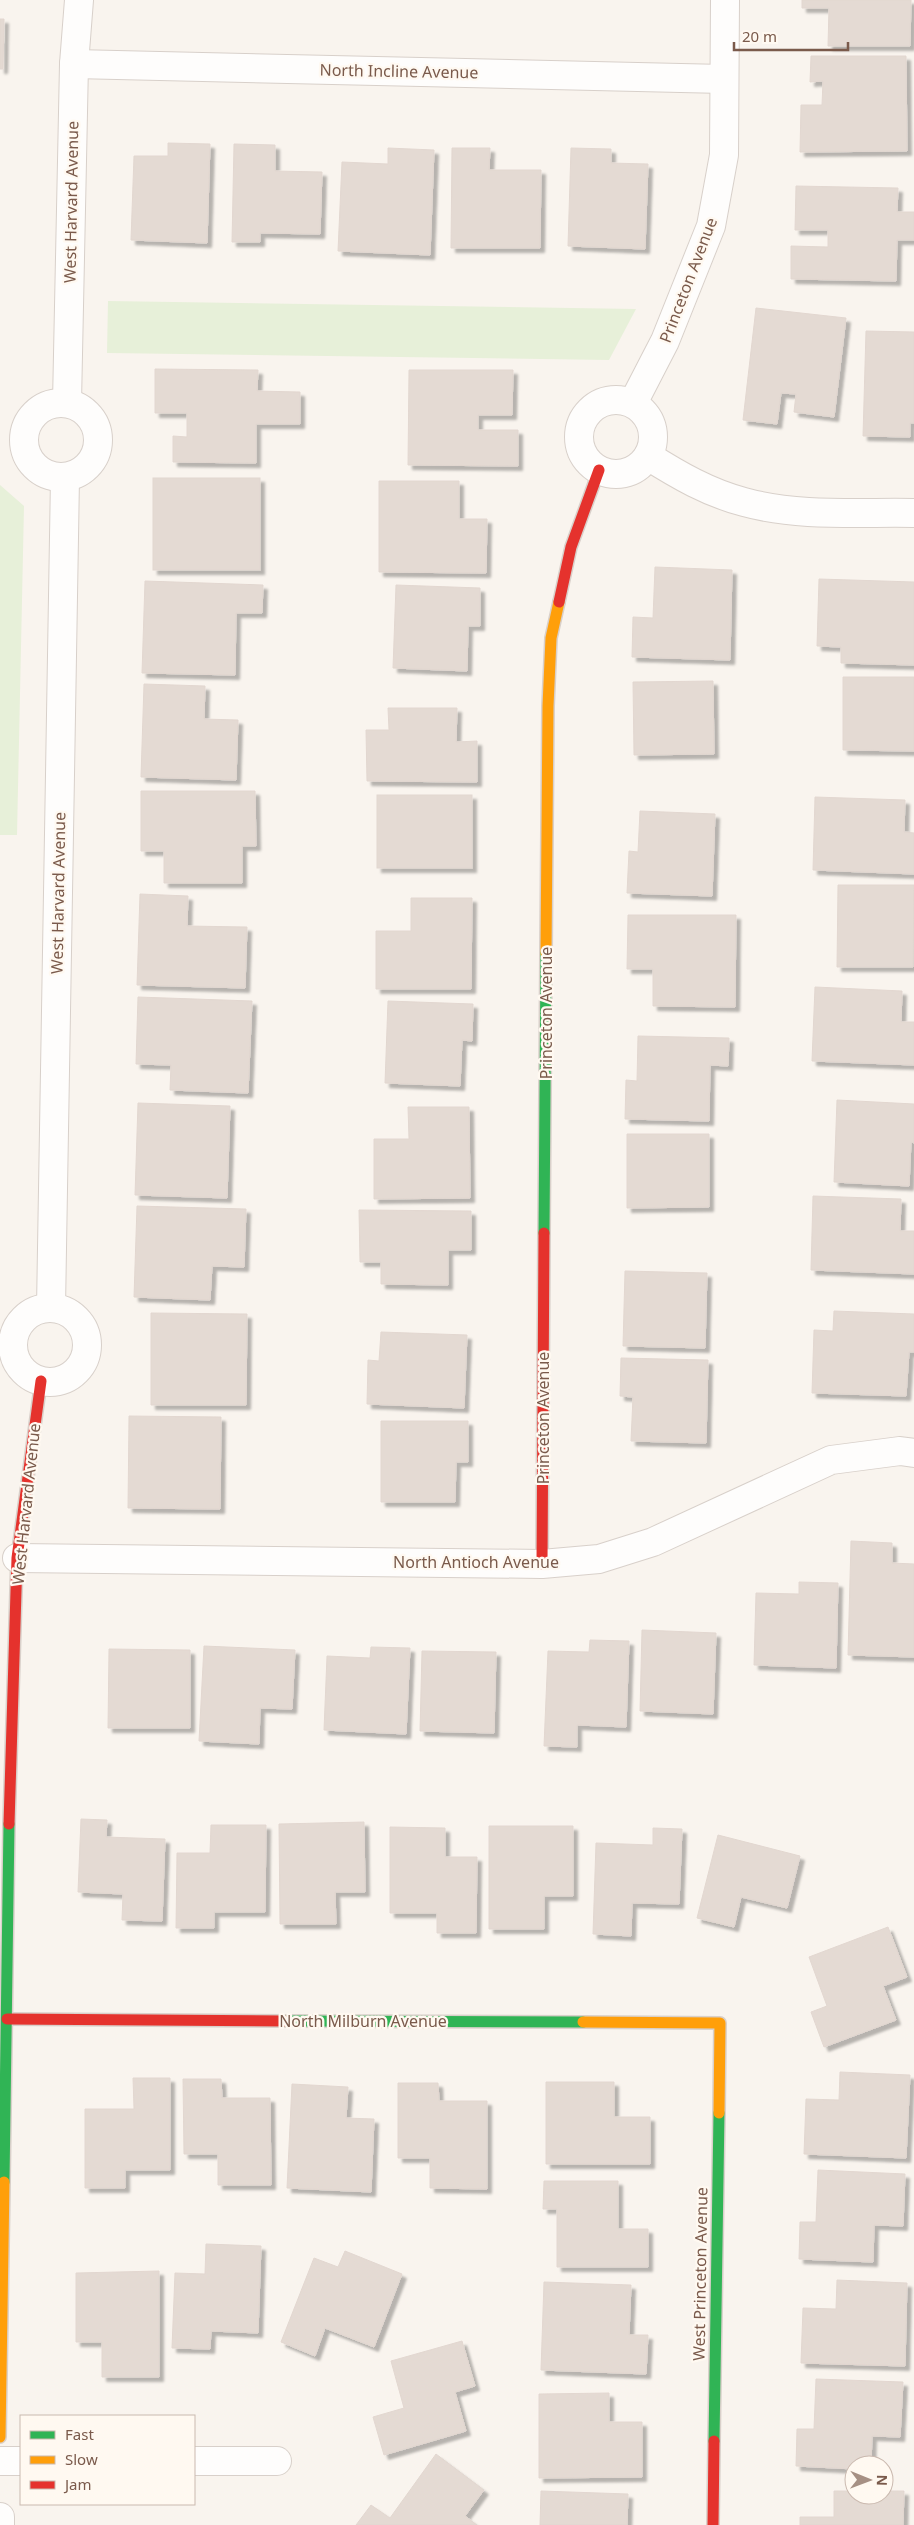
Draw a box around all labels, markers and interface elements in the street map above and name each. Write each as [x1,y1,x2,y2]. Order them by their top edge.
scale bar [734,20,848,52]
text: 20 m [742,26,777,46]
street label: North Incline Avenue [319,59,479,83]
street label: West Harvard Avenue [59,121,83,283]
street label: Princeton Avenue [654,214,722,346]
street label: West Harvard Avenue [46,812,70,974]
street label: Princeton Avenue [535,947,557,1079]
street label: Princeton Avenue [532,1352,554,1484]
street label: West Harvard Avenue [7,1422,45,1586]
street label: North Antioch Avenue [393,1551,559,1573]
street label: North Milburn Avenue [279,2010,447,2032]
street label: West Princeton Avenue [687,2187,713,2361]
legend [20,2415,195,2505]
text: Fast [65,2424,94,2444]
text: Slow [65,2449,98,2469]
north arrow [844,2455,894,2505]
text: Jam [63,2474,92,2494]
text: N [873,2474,892,2486]

